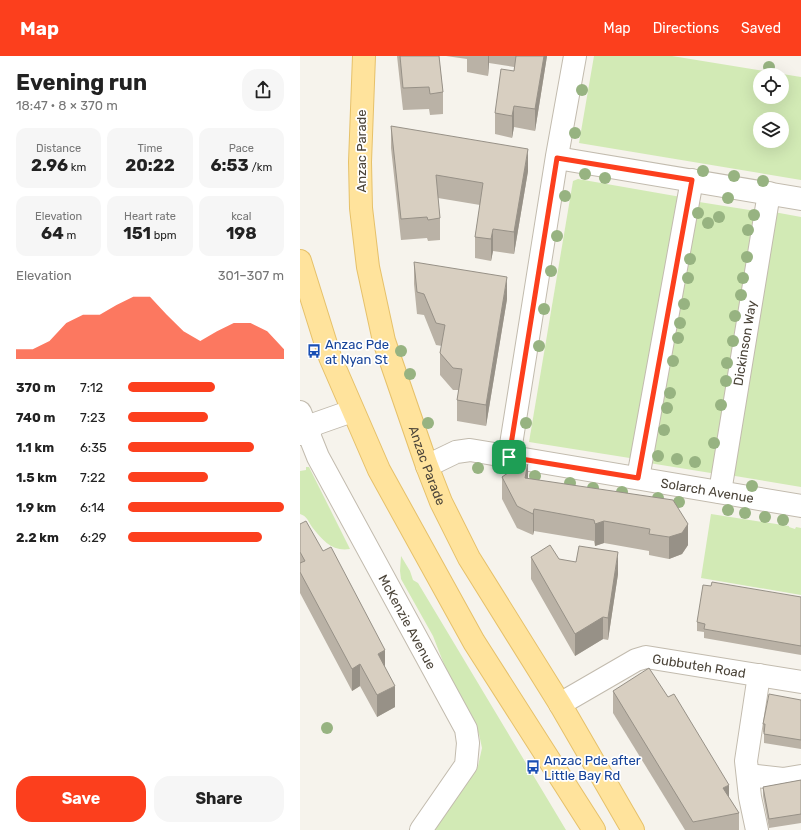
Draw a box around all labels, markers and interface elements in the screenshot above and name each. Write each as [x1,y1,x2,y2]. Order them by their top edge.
text: Map [20,17,59,40]
text: Map [604,20,631,37]
text: Directions [653,20,719,37]
text: Saved [741,20,781,37]
map controls [753,68,789,148]
button: locate [753,68,789,104]
text: Evening run [16,69,147,96]
button: share [242,69,284,111]
text: 18:47 · 8 × 370 m [16,98,118,113]
street label: Anzac Parade [354,109,369,193]
button: layers [753,112,789,148]
text: Distance [36,142,81,155]
text: Time [138,142,162,155]
text: Pace [229,142,254,155]
text: 2.96 [31,155,68,175]
text: 20:22 [125,155,175,175]
text: 6:53 [210,155,249,175]
text: km [68,161,86,174]
text: /km [249,161,272,174]
text: Elevation [35,210,82,223]
text: Heart rate [124,210,176,223]
text: kcal [231,210,251,223]
text: 64 [41,223,64,243]
text: 151 [123,223,151,243]
text: 198 [226,223,257,243]
text: m [64,229,76,242]
text: bpm [151,229,177,242]
text: Elevation [16,268,72,283]
text: 301–307 m [218,268,284,283]
street label: Dickinson Way [731,299,759,387]
place label: Anzac Pde at Nyan St [325,337,389,367]
bus stop icon: Anzac Pde at Nyan St [306,343,322,359]
text: 370 m [16,380,56,395]
text: 7:12 [80,380,103,395]
text: 740 m [16,410,55,425]
text: 7:23 [80,410,105,425]
street label: Anzac Parade [406,424,448,507]
text: 1.1 km [16,440,54,455]
text: 6:35 [80,440,107,455]
pin [492,440,526,474]
icon: arrive [498,446,520,468]
text: 1.5 km [16,470,57,485]
text: 7:22 [80,470,105,485]
street label: Solarch Avenue [659,475,755,506]
text: 1.9 km [16,500,56,515]
text: 6:14 [80,500,105,515]
text: 2.2 km [16,530,59,545]
text: 6:29 [80,530,107,545]
street label: McKenzie Avenue [375,572,439,672]
street label: Gubbuteh Road [651,651,747,681]
place label: Anzac Pde after Little Bay Rd [544,753,641,783]
bus stop icon: Anzac Pde after Little Bay Rd [525,759,541,775]
button: Save [16,776,146,822]
button: Share [154,776,284,822]

